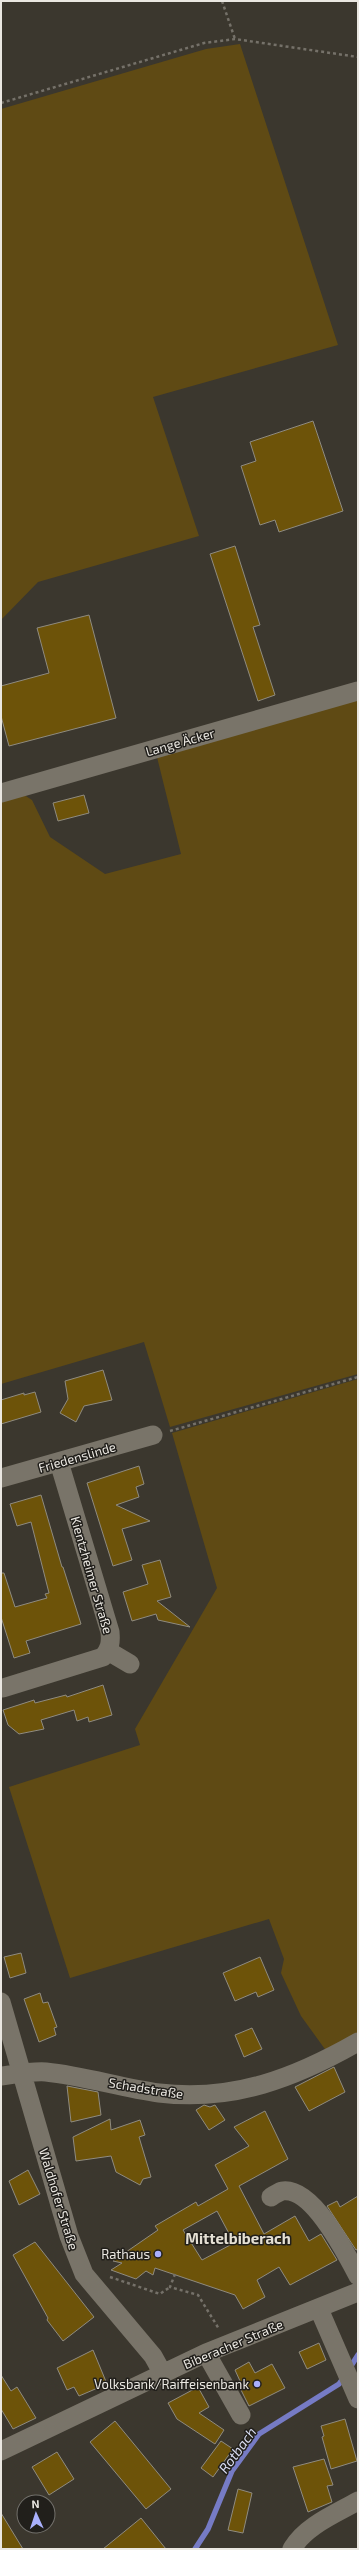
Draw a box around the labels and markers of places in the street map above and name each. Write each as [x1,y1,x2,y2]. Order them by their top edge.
place label: Rathaus [101,2246,150,2262]
marker: Rathaus [153,2249,163,2259]
place label: Volksbank/Raiffeisenbank [94,2376,249,2392]
marker: Volksbank/Raiffeisenbank [252,2379,262,2389]

